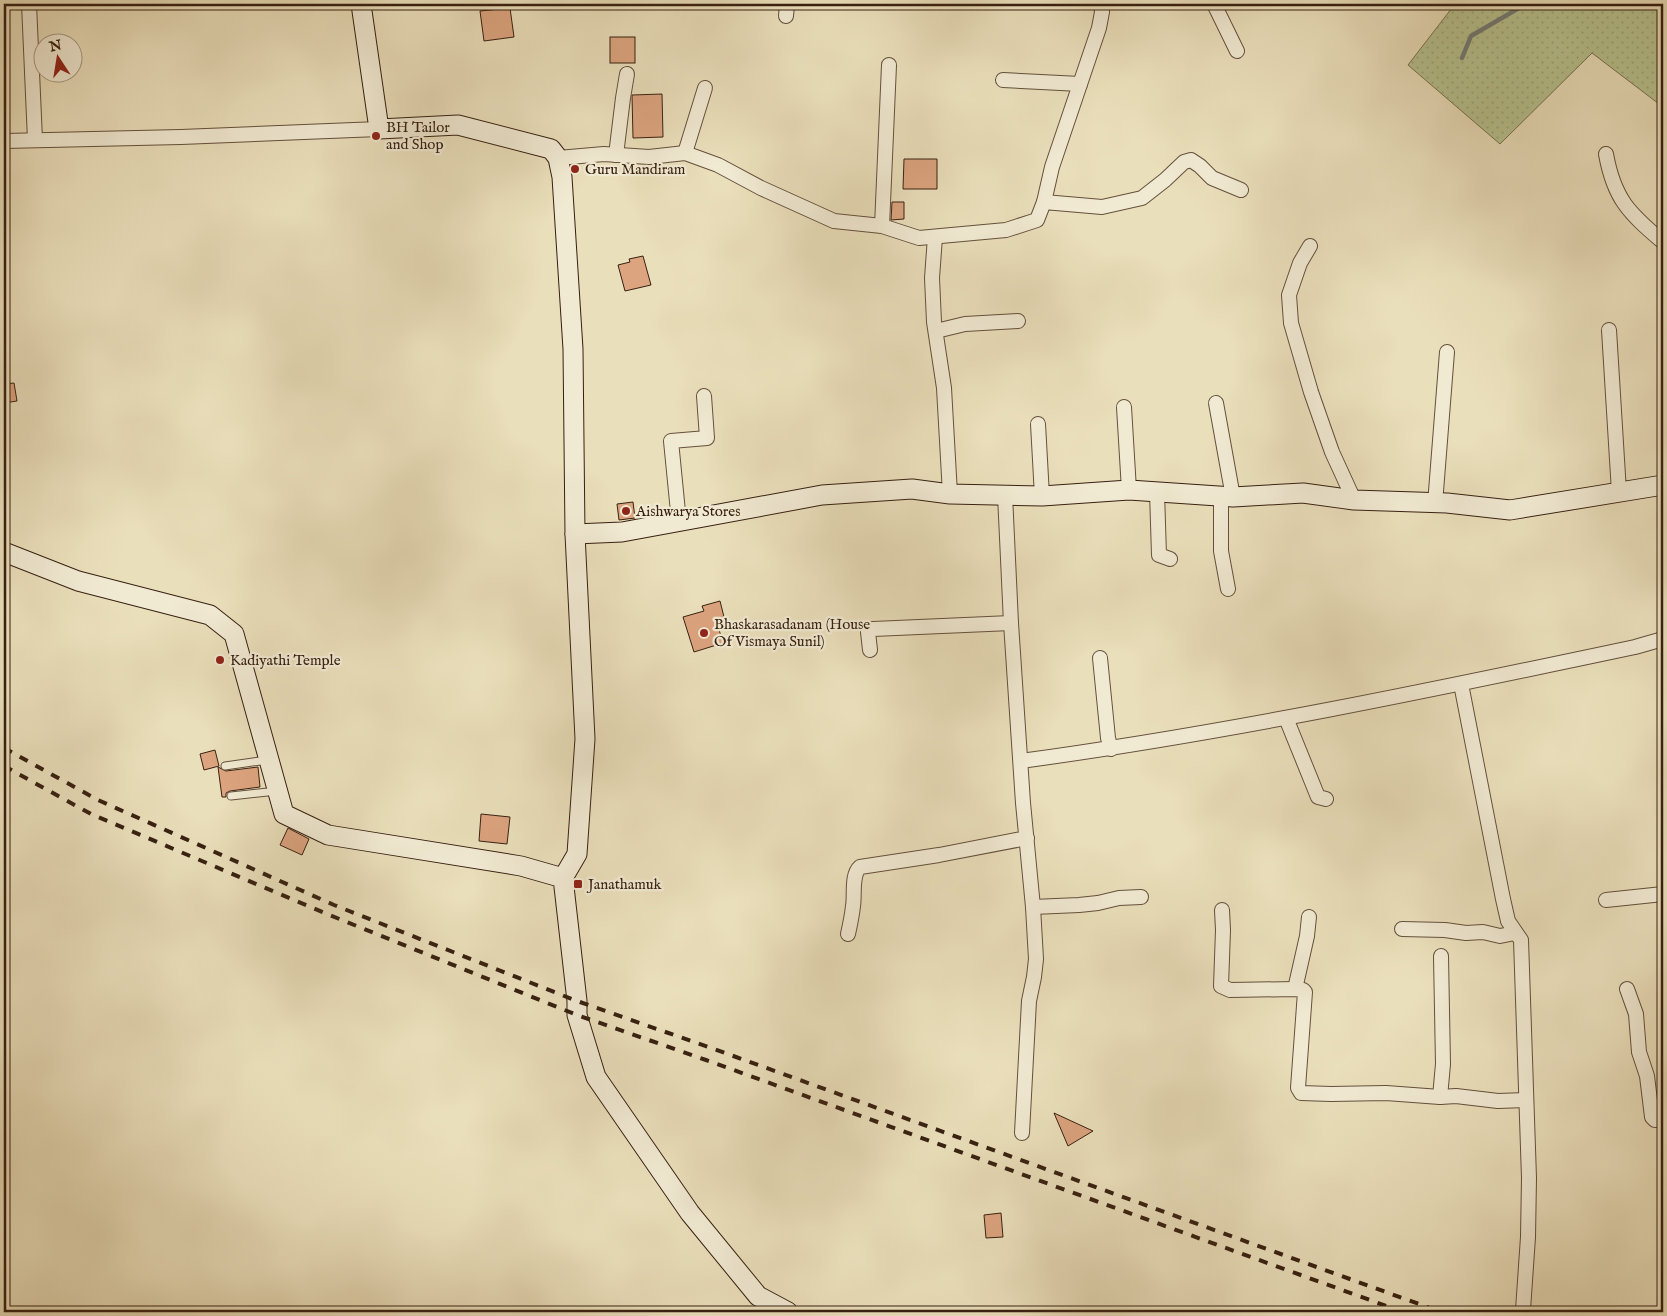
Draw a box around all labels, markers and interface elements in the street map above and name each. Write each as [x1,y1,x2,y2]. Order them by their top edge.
north arrow [32,32,82,82]
text: N [47,36,63,57]
place label: BH Tailor and Shop [386,118,450,154]
marker: BH Tailor and Shop [370,130,382,142]
place label: Guru Mandiram [585,160,686,179]
marker: Guru Mandiram [569,163,581,175]
place label: Aishwarya Stores [635,502,741,521]
marker: Aishwarya Stores [620,505,632,517]
place label: Bhaskarasadanam (House Of Vismaya Sunil) [714,615,870,651]
marker: Bhaskarasadanam (House Of Vismaya Sunil) [698,627,710,639]
place label: Kadiyathi Temple [230,651,341,670]
marker: Kadiyathi Temple [214,654,226,666]
place label: Janathamuk [586,875,663,894]
marker: Janathamuk [572,878,584,890]

